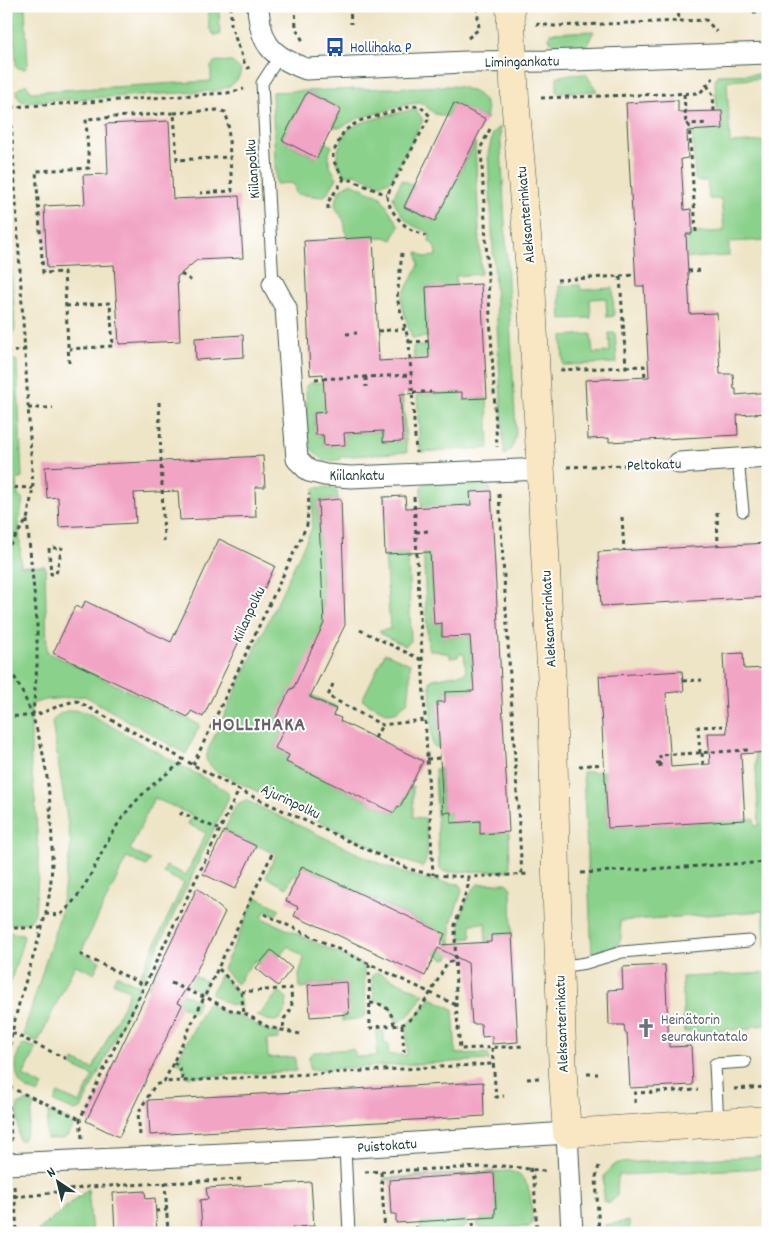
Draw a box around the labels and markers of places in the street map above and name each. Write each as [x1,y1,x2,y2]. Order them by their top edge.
bus stop icon: Hollihaka P [324,36,346,58]
place label: Hollihaka P [350,38,412,60]
place label: Heinätorin seurakuntatalo [661,1010,748,1049]
church icon: Heinätorin seurakuntatalo [635,1017,657,1039]

